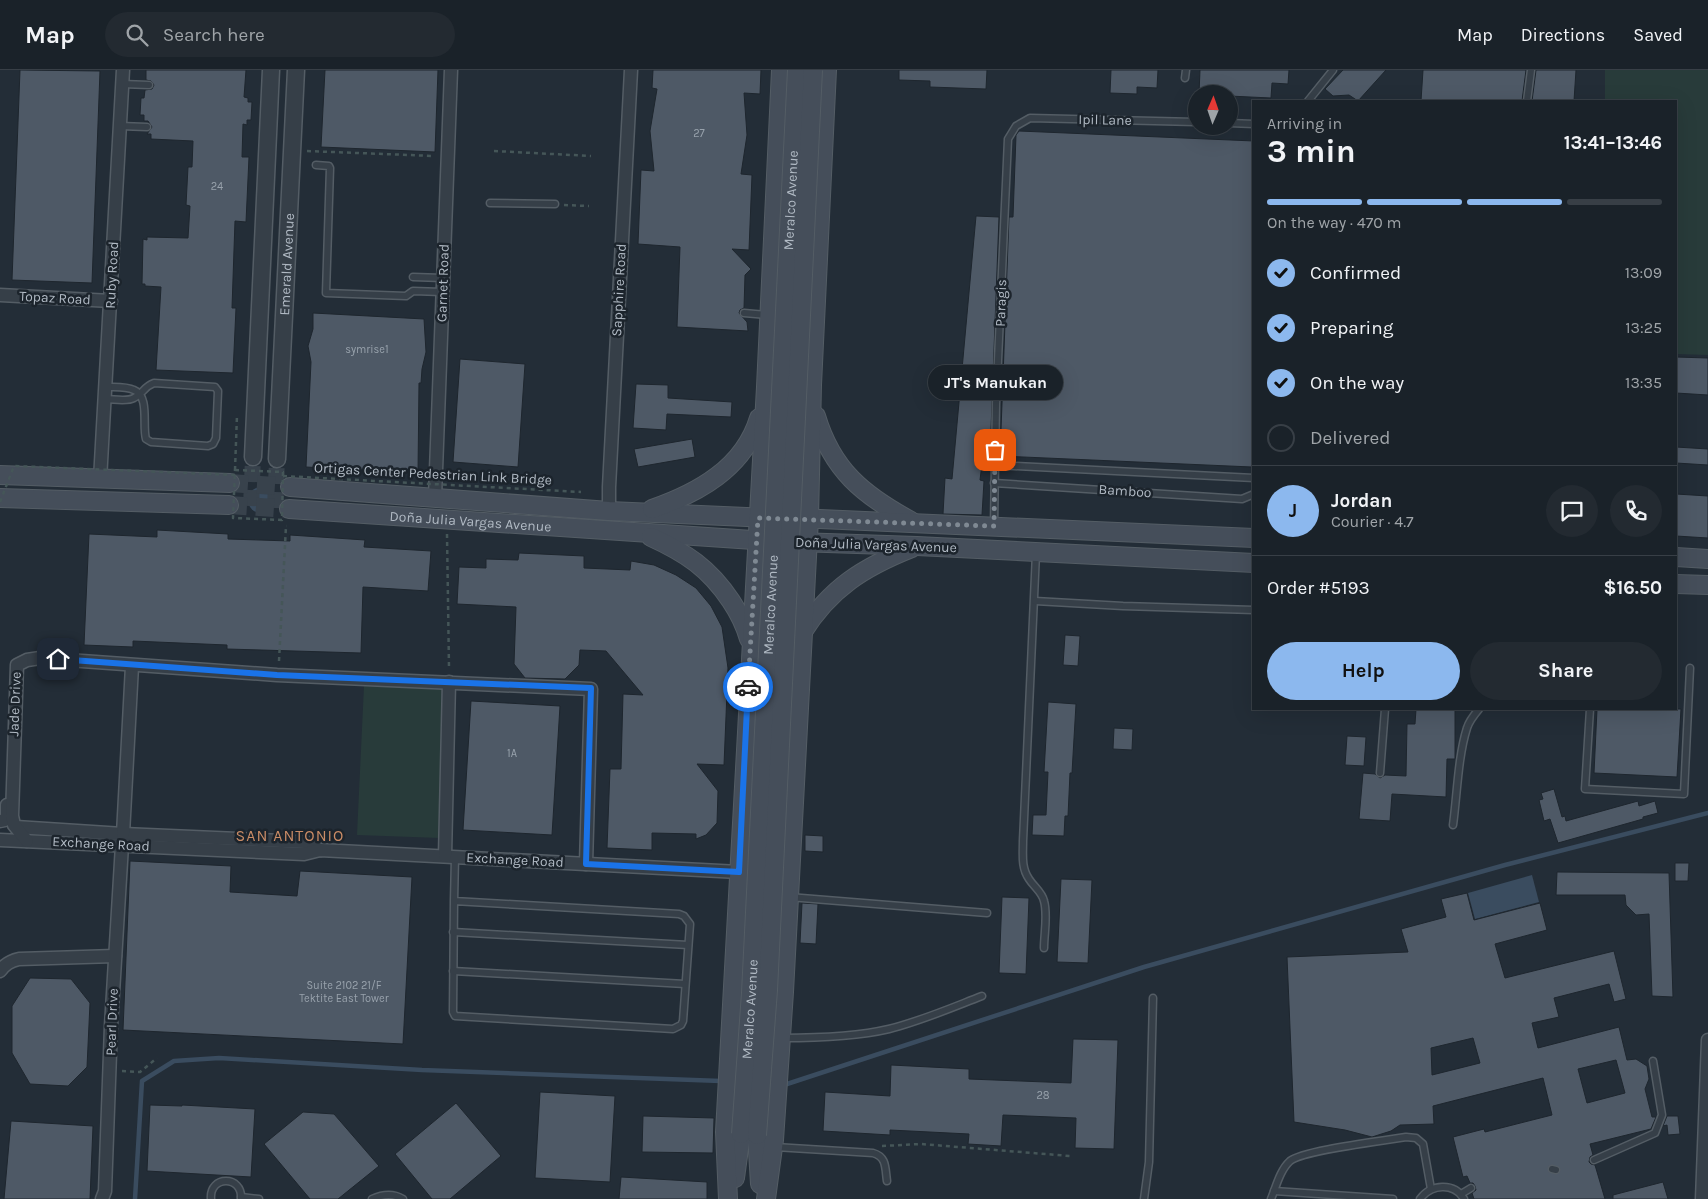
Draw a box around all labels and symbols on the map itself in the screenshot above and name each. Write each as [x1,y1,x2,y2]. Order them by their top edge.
north arrow [1188,85,1238,135]
street label: Ipil Lane [1078,111,1132,129]
house number: 27 [693,127,705,140]
street label: Meralco Avenue [780,150,801,251]
house number: 24 [211,180,223,193]
street label: Emerald Avenue [276,213,298,316]
street label: Ruby Road [102,241,122,309]
street label: Sapphire Road [608,243,630,337]
street label: Garnet Road [433,244,453,322]
street label: Paragis [992,279,1010,327]
street label: Topaz Road [19,288,91,308]
house number: symrise1 [345,343,389,356]
callout: JT's Manukan [928,365,1062,400]
pin [974,429,1016,471]
street label: Ortigas Center Pedestrian Link Bridge [314,459,552,489]
street label: Bamboo [1098,481,1152,501]
street label: Doña Julia Vargas Avenue [389,507,552,535]
street label: Doña Julia Vargas Avenue [795,534,957,556]
street label: Meralco Avenue [759,554,781,655]
pin [37,638,79,680]
courier [723,662,773,712]
street label: Jade Drive [5,671,25,737]
house number: 1A [507,747,518,760]
district label: SAN ANTONIO [236,826,344,845]
street label: Exchange Road [52,833,150,855]
street label: Exchange Road [466,849,564,871]
street label: Meralco Avenue [738,959,761,1060]
house number: Suite 2102 21/F Tektite East Tower [299,979,389,1005]
street label: Pearl Drive [102,988,122,1056]
house number: 28 [1036,1089,1050,1102]

